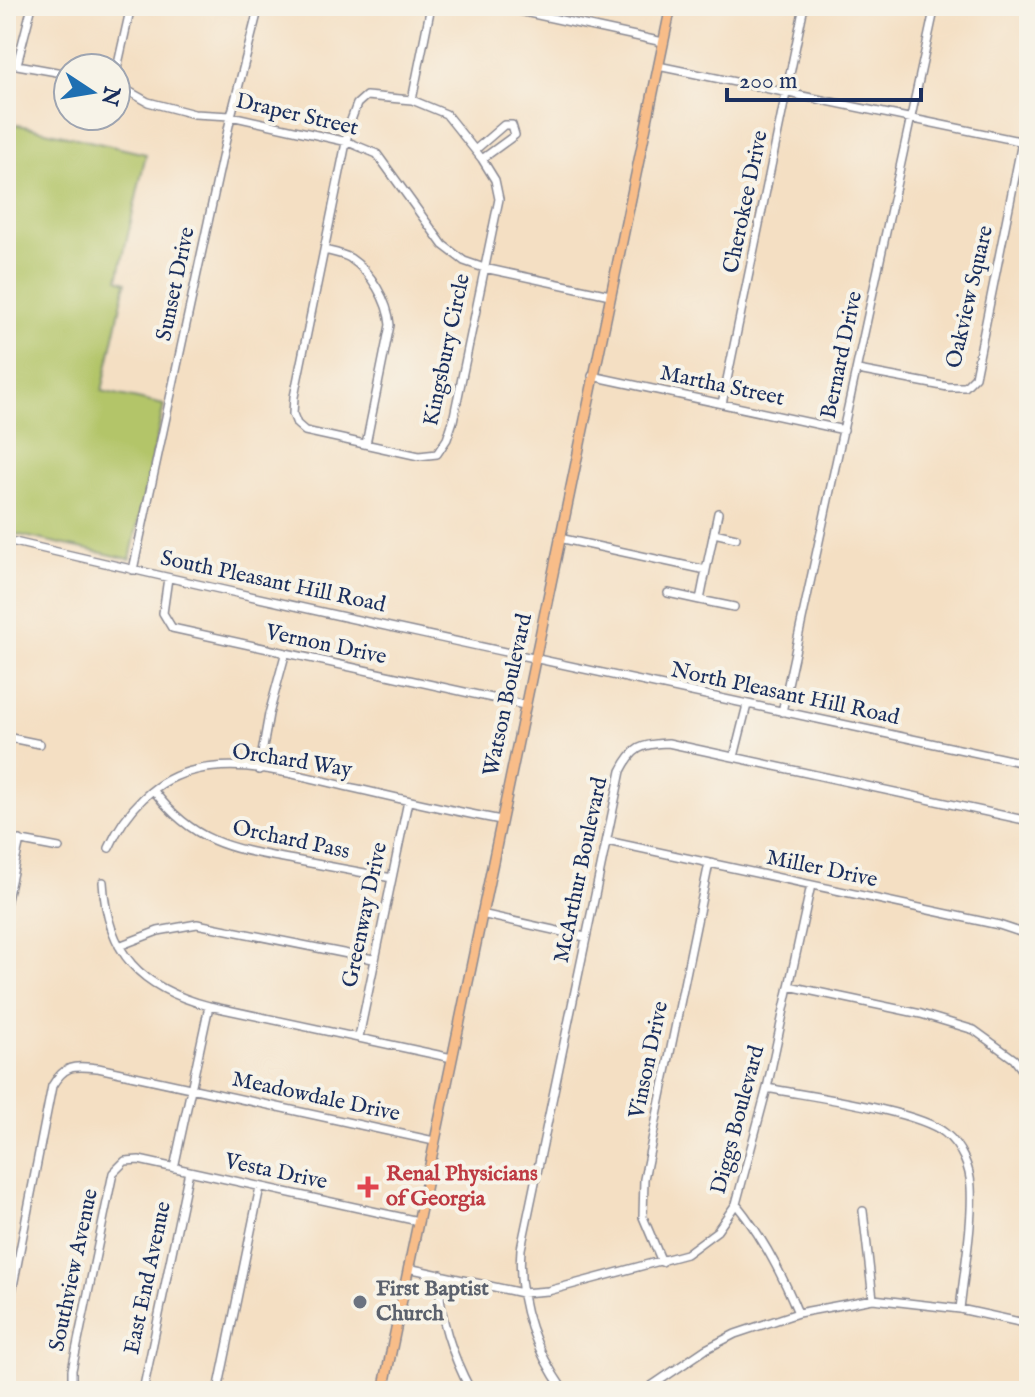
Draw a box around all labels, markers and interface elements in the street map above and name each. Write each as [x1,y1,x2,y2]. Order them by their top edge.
north arrow [52,52,132,132]
scale bar [727,52,921,102]
text: 200 m [739,66,798,97]
text: N [94,83,125,108]
street label: Draper Street [233,87,361,143]
street label: Cherokee Drive [717,128,775,276]
street label: Oakview Square [940,223,1000,371]
street label: Sunset Drive [150,224,202,344]
street label: Kingsbury Circle [417,271,477,429]
street label: Bernard Drive [815,289,869,421]
street label: Martha Street [657,359,787,413]
street label: South Pleasant Hill Road [158,544,388,620]
street label: Watson Boulevard [477,611,539,779]
street label: Vernon Drive [262,618,389,671]
street label: North Pleasant Hill Road [668,656,902,732]
street label: Orchard Way [230,738,354,784]
street label: McArthur Boulevard [548,774,614,965]
street label: Orchard Pass [230,814,352,866]
street label: Greenway Drive [336,840,394,990]
street label: Miller Drive [764,844,880,894]
street label: Vinson Drive [623,999,675,1122]
street label: Diggs Boulevard [705,1042,771,1197]
street label: Meadowdale Drive [229,1066,403,1128]
street label: Vesta Drive [221,1147,330,1197]
place label: Renal Physicians of Georgia [386,1160,538,1213]
marker: Renal Physicians of Georgia [357,1176,379,1198]
street label: Southview Avenue [43,1186,105,1354]
street label: East End Avenue [118,1199,178,1357]
place label: First Baptist Church [376,1275,489,1328]
marker: First Baptist Church [351,1293,369,1311]

